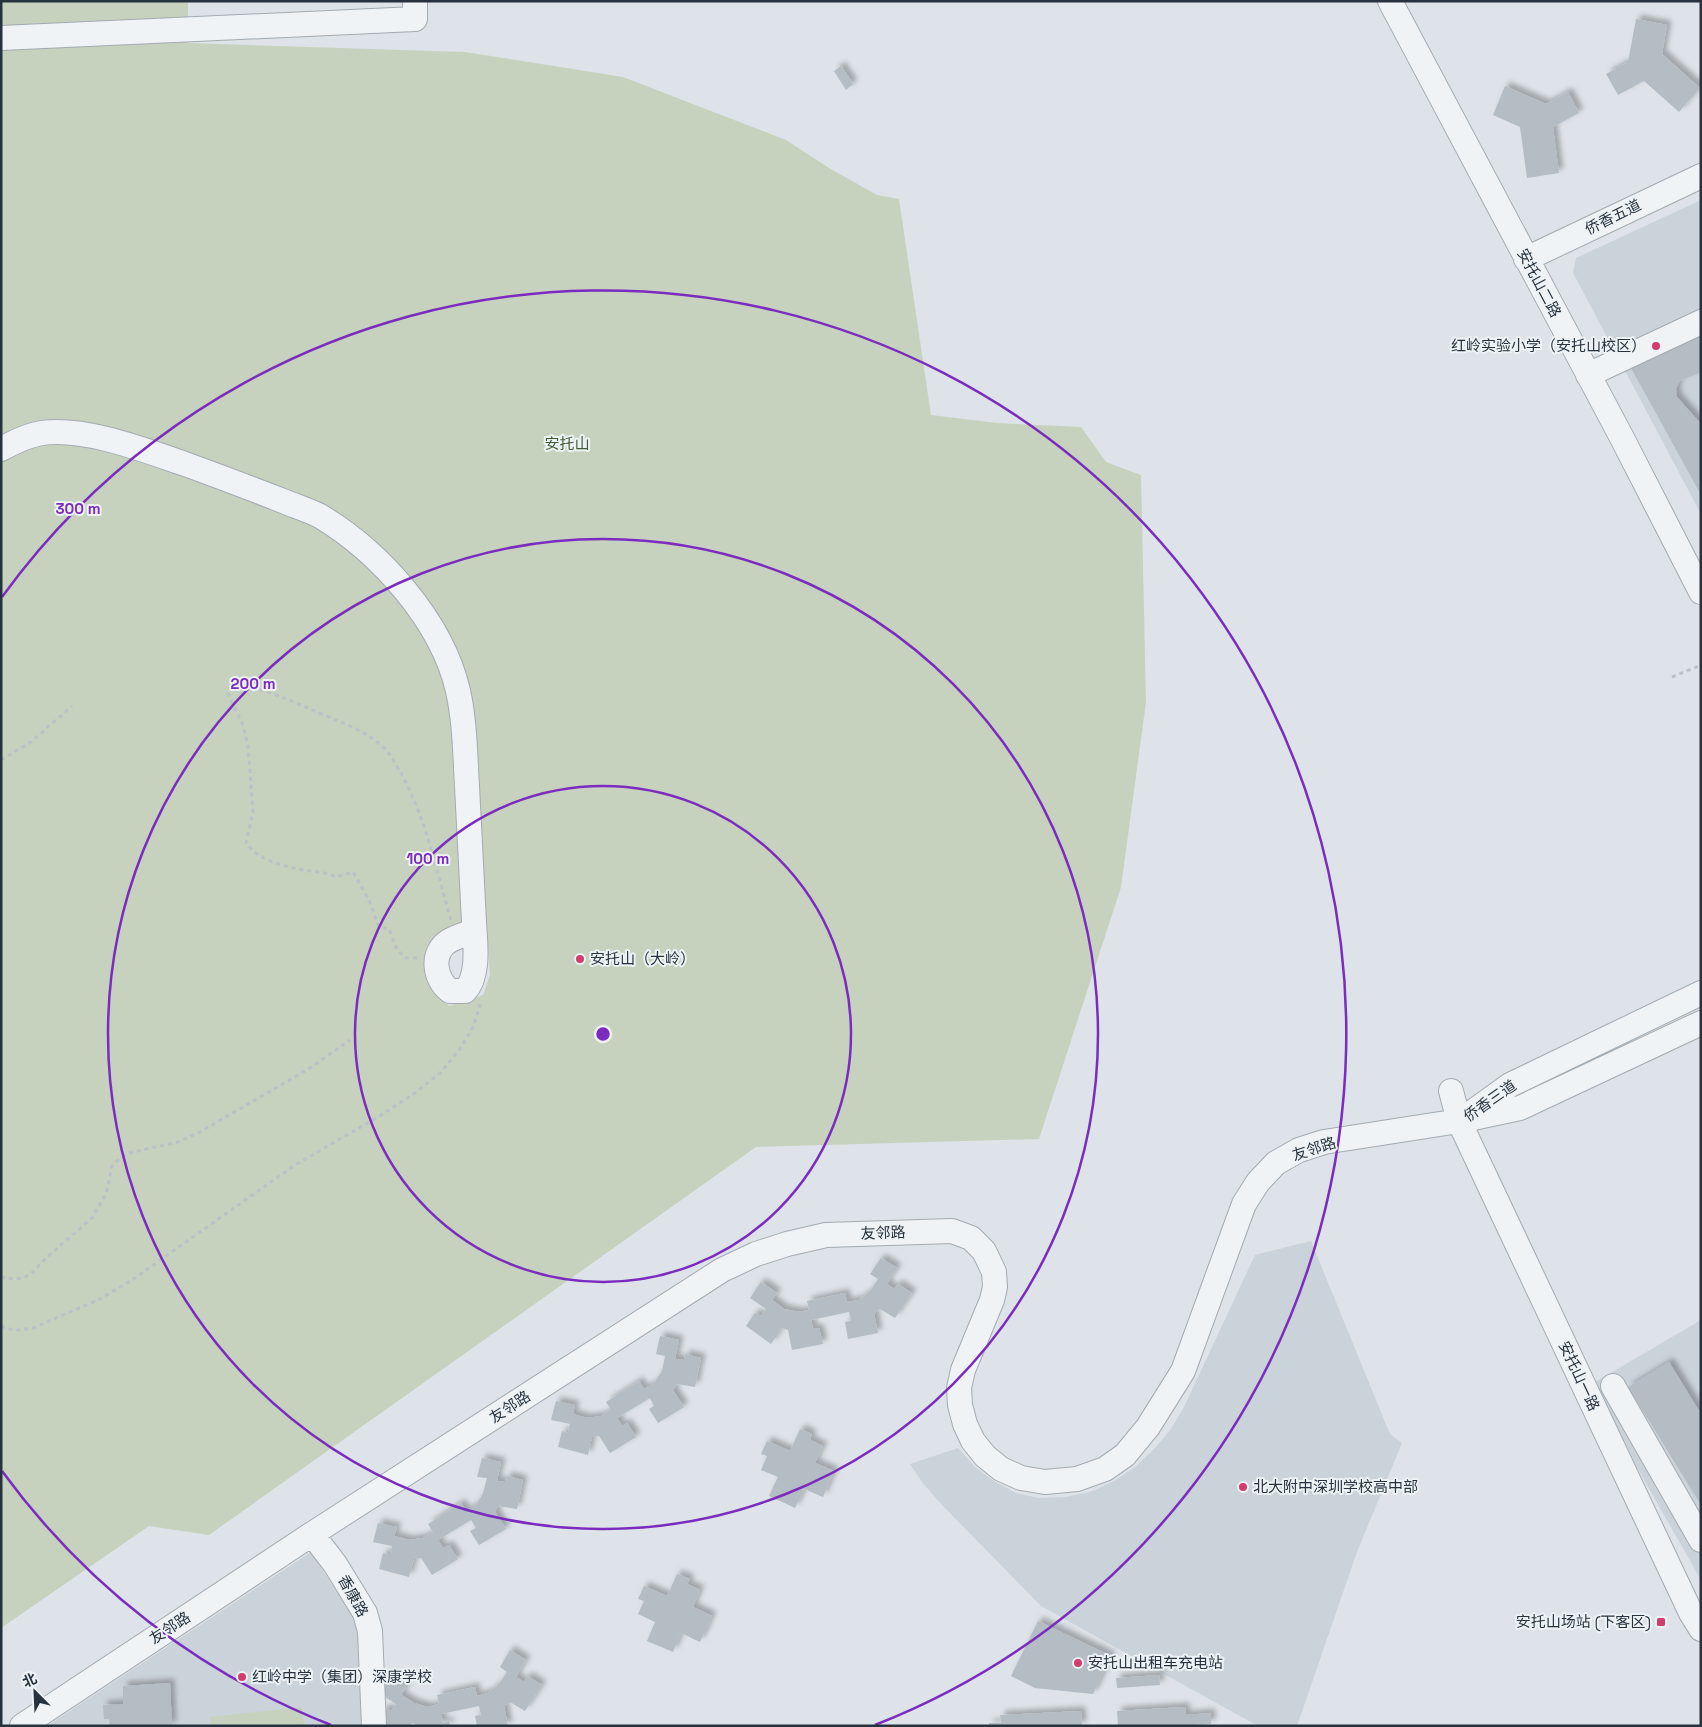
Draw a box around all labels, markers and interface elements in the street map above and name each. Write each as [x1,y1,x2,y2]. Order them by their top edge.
street label: 侨香五道 [1582,195,1644,238]
street label: 安托山二路 [1513,245,1565,320]
place label: 红岭实验小学（安托山校区） [1451,336,1646,355]
marker: 红岭实验小学（安托山校区） [1650,340,1662,352]
park label: 安托山 [544,434,590,453]
text: 300 m [55,499,101,518]
text: 200 m [231,674,275,693]
text: 100 m [407,849,449,868]
place label: 安托山（大岭） [590,949,695,968]
marker: 安托山（大岭） [574,953,586,965]
centre of rings [594,1025,612,1043]
street label: 侨香三道 [1460,1076,1520,1126]
street label: 友邻路 [1290,1133,1338,1165]
street label: 友邻路 [860,1222,906,1243]
street label: 安托山一路 [1555,1338,1604,1414]
street label: 友邻路 [486,1386,534,1427]
place label: 北大附中深圳学校高中部 [1253,1477,1418,1496]
marker: 北大附中深圳学校高中部 [1237,1481,1249,1493]
street label: 香康路 [334,1571,373,1620]
street label: 友邻路 [146,1607,194,1648]
place label: 安托山场站 (下客区) [1516,1612,1651,1632]
marker: 安托山场站 (下客区) [1655,1616,1667,1628]
place label: 安托山出租车充电站 [1088,1653,1223,1672]
marker: 安托山出租车充电站 [1072,1657,1084,1669]
north arrow [10,1667,60,1717]
place label: 红岭中学（集团）深康学校 [252,1667,432,1686]
text: 北 [20,1669,40,1691]
marker: 红岭中学（集团）深康学校 [236,1671,248,1683]

